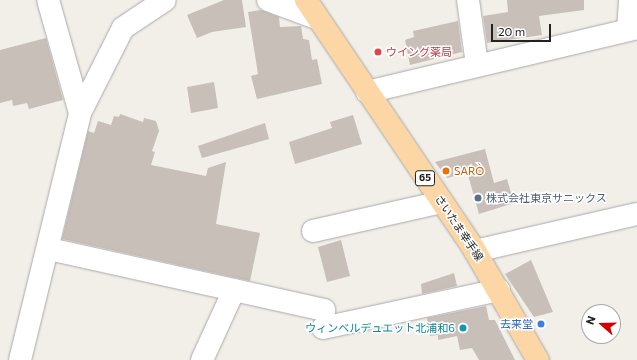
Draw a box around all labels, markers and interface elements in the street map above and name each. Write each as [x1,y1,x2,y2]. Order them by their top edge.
scale bar [493,16,553,42]
text: 20 m [498,24,525,38]
place label: ウイング薬局 [386,45,452,59]
marker: ウイング薬局 [373,47,383,57]
place label: SARÒ [454,164,484,178]
marker: SARÒ [441,166,451,176]
road number: 65 [415,170,435,186]
place label: 株式会社東京サニックス [486,191,607,205]
street label: さいたま幸手線 [432,192,486,264]
marker: 株式会社東京サニックス [473,193,483,203]
north arrow [581,304,621,344]
text: N [583,314,598,326]
place label: 去来堂 [500,317,533,331]
marker: 去来堂 [536,319,546,329]
place label: ウィンベルデュエット北浦和6 [305,321,455,335]
marker: ウィンベルデュエット北浦和6 [458,323,468,333]

